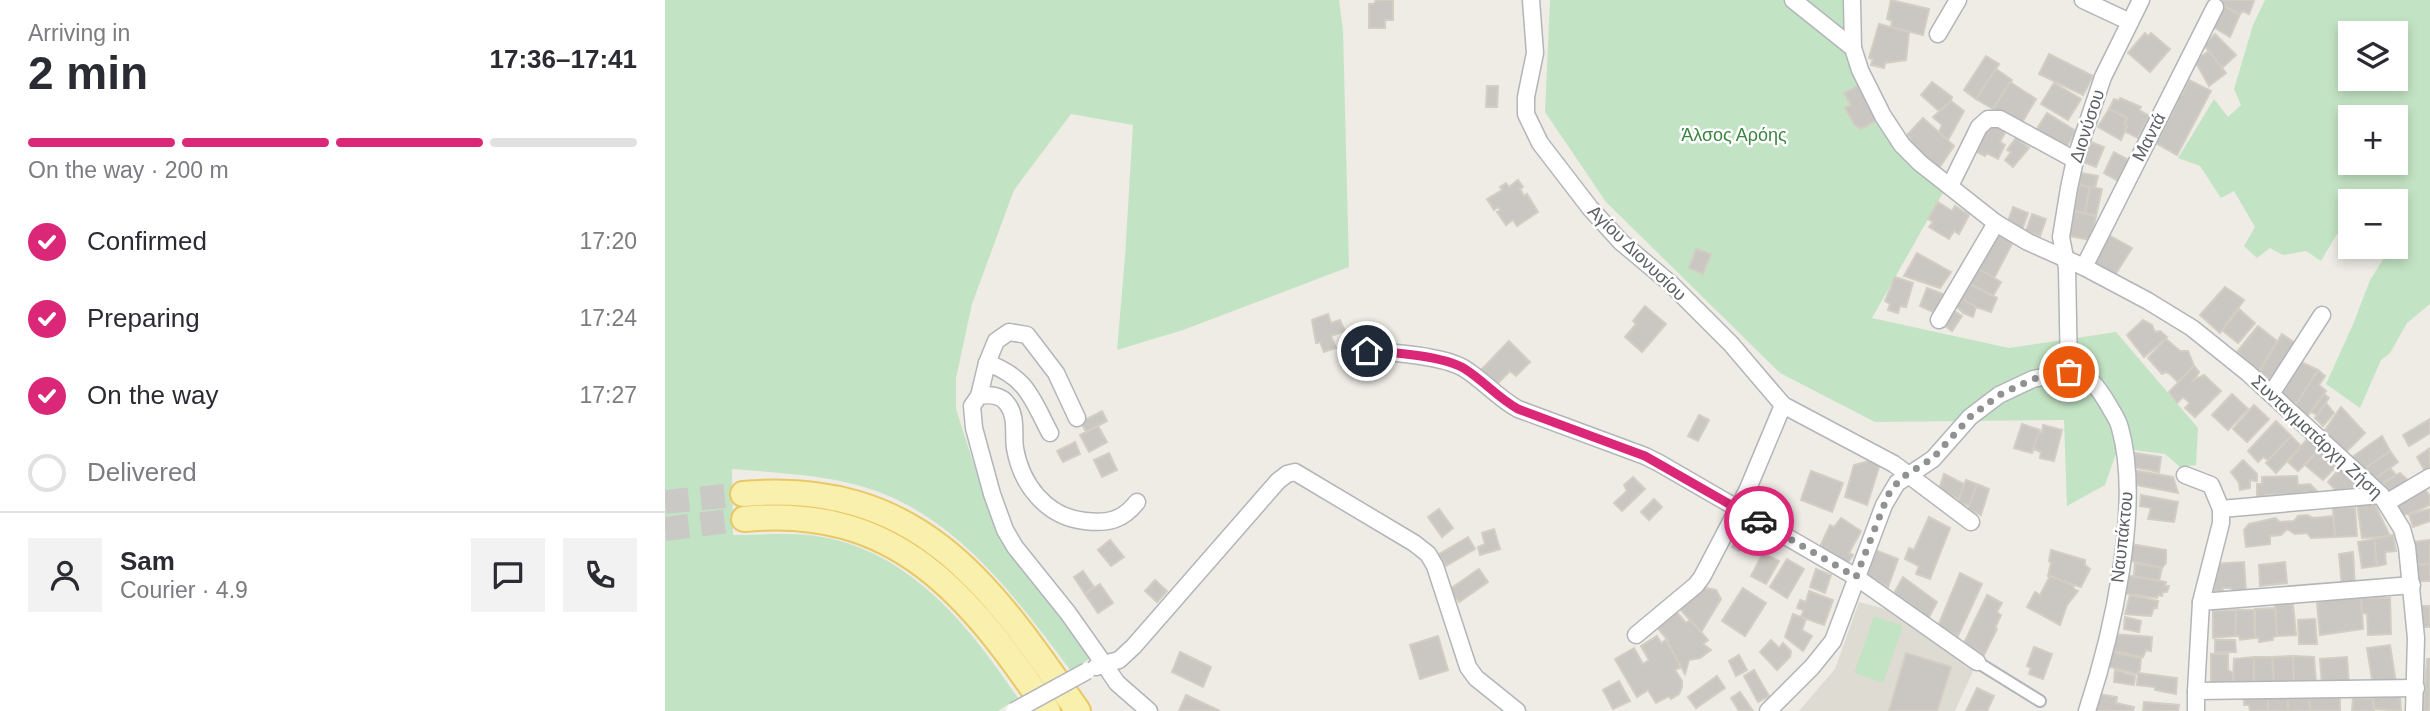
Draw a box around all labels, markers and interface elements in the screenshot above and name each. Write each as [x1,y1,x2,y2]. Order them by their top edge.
text: Arriving in [28,20,130,46]
map controls [2338,21,2408,259]
button: layers [2338,21,2408,91]
text: 17:36–17:41 [490,44,637,74]
text: 2 min [28,47,148,99]
street label: Διονύσου [2066,87,2108,165]
button: + [2338,105,2408,175]
street label: Μαντά [2128,109,2170,165]
park label: Άλσος Αρόης [1681,125,1787,145]
text: On the way · 200 m [28,157,229,183]
button: − [2338,189,2408,259]
street label: Αγίου Διονυσίου [1584,201,1690,305]
icon: check [28,223,66,261]
text: Confirmed [87,226,207,256]
text: 17:20 [579,228,637,254]
icon: check [28,300,66,338]
text: Preparing [87,303,200,333]
text: 17:24 [579,305,637,331]
pin [1337,321,1397,381]
icon: home [1348,332,1386,370]
pin [2039,342,2099,402]
icon: bag [2050,353,2088,391]
street label: Συνταγματάρχη Ζήση [2248,371,2386,503]
icon: check [28,377,66,415]
text: On the way [87,380,219,410]
text: 17:27 [579,382,637,408]
text: Delivered [87,457,197,487]
courier [1724,486,1794,556]
street label: Ναυπάκτου [2107,490,2137,584]
icon: car [1740,502,1778,540]
button: person [28,538,102,612]
button: chat [471,538,545,612]
button: phone [563,538,637,612]
text: Sam [120,546,175,576]
text: Courier · 4.9 [120,577,248,603]

